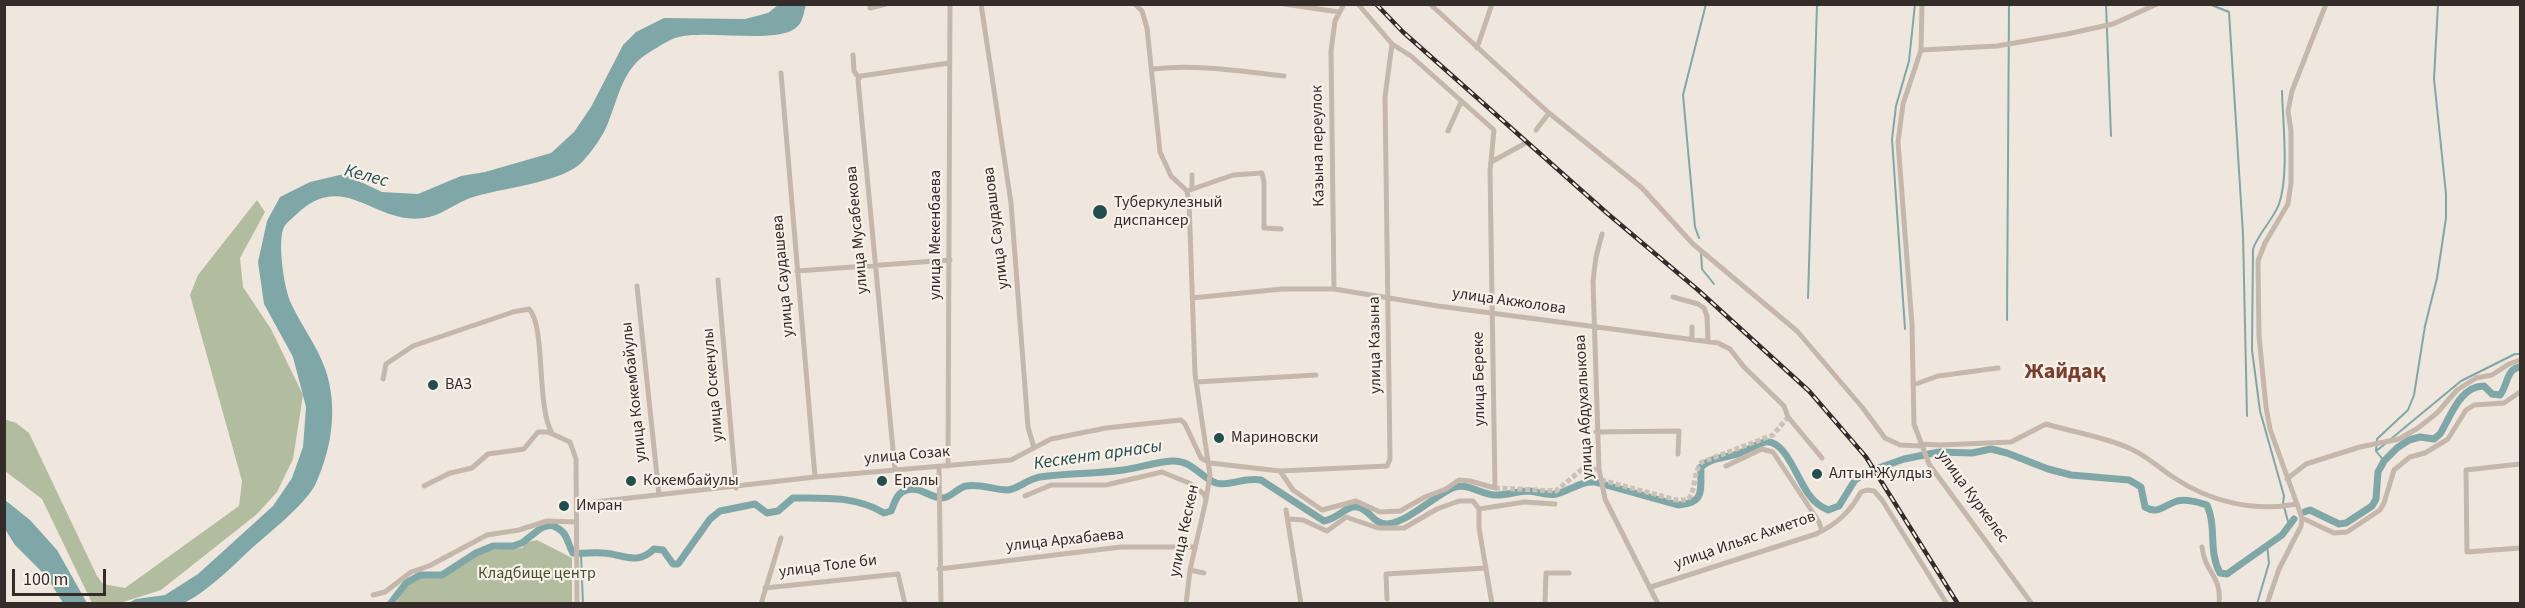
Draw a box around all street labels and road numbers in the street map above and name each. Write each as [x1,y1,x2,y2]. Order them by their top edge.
street label: Казына переулок [1308,85,1330,207]
street label: улица Мусабекова [843,165,873,295]
street label: улица Саудашова [980,166,1014,290]
street label: улица Мекенбаева [926,170,946,300]
street label: улица Саудашева [769,214,799,338]
street label: улица Акжолова [1451,285,1567,319]
street label: улица Казына [1366,296,1386,394]
street label: улица Кокембайулы [618,321,652,463]
street label: улица Оскенулы [699,327,729,443]
street label: улица Береке [1470,331,1490,427]
street label: улица Абдухалыкова [1572,334,1598,480]
street label: улица Созак [863,443,951,469]
street label: улица Куркелес [1932,447,2012,547]
street label: улица Кескен [1166,483,1204,579]
street label: улица Ильяс Ахметов [1672,508,1818,574]
street label: улица Архабаева [1005,525,1125,557]
street label: улица Толе би [778,551,878,583]

